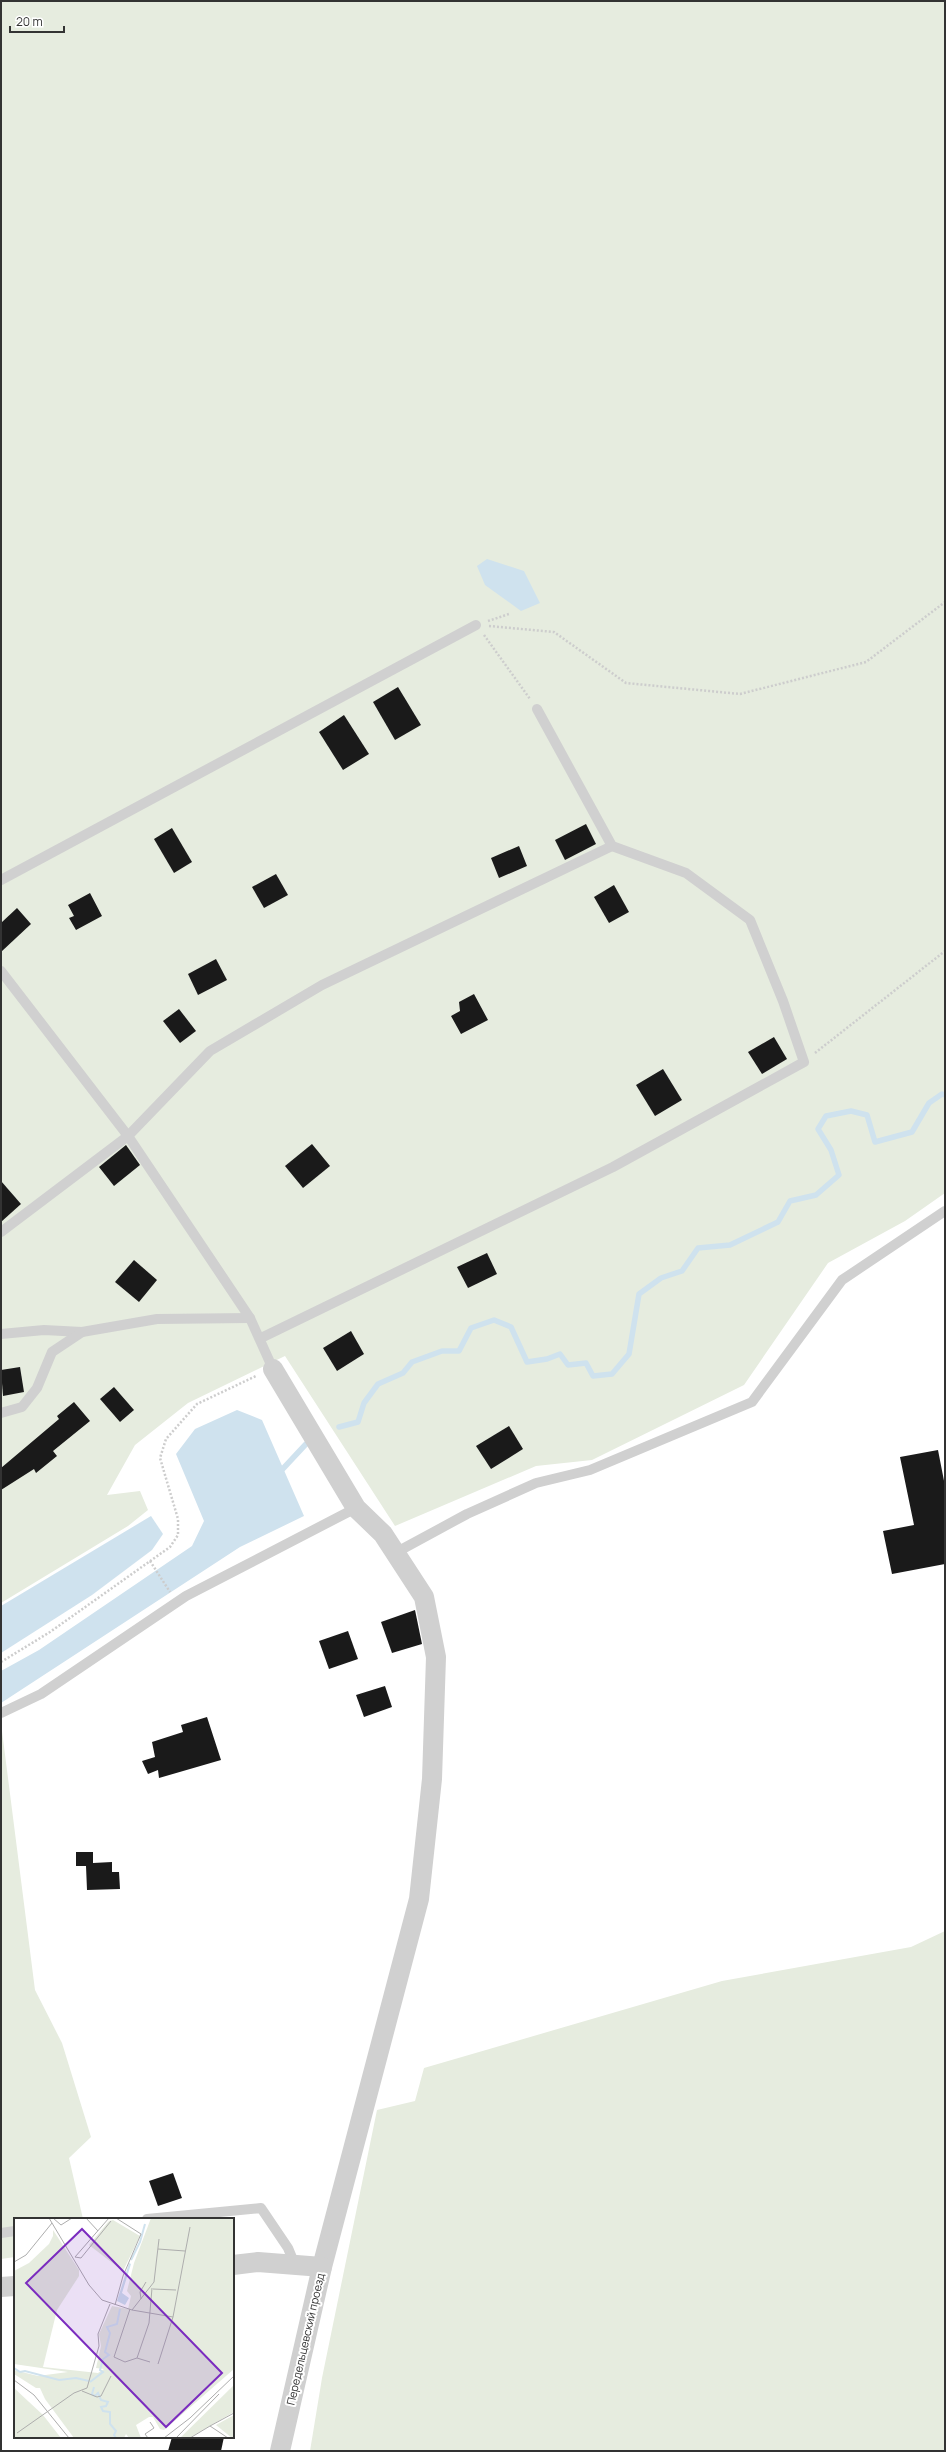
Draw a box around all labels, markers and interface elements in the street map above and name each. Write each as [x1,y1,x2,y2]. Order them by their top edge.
scale bar [10,8,64,34]
text: 20 m [16,13,43,30]
inset map [14,2218,234,2438]
street label: Передельцевский проезд [283,2271,328,2406]

